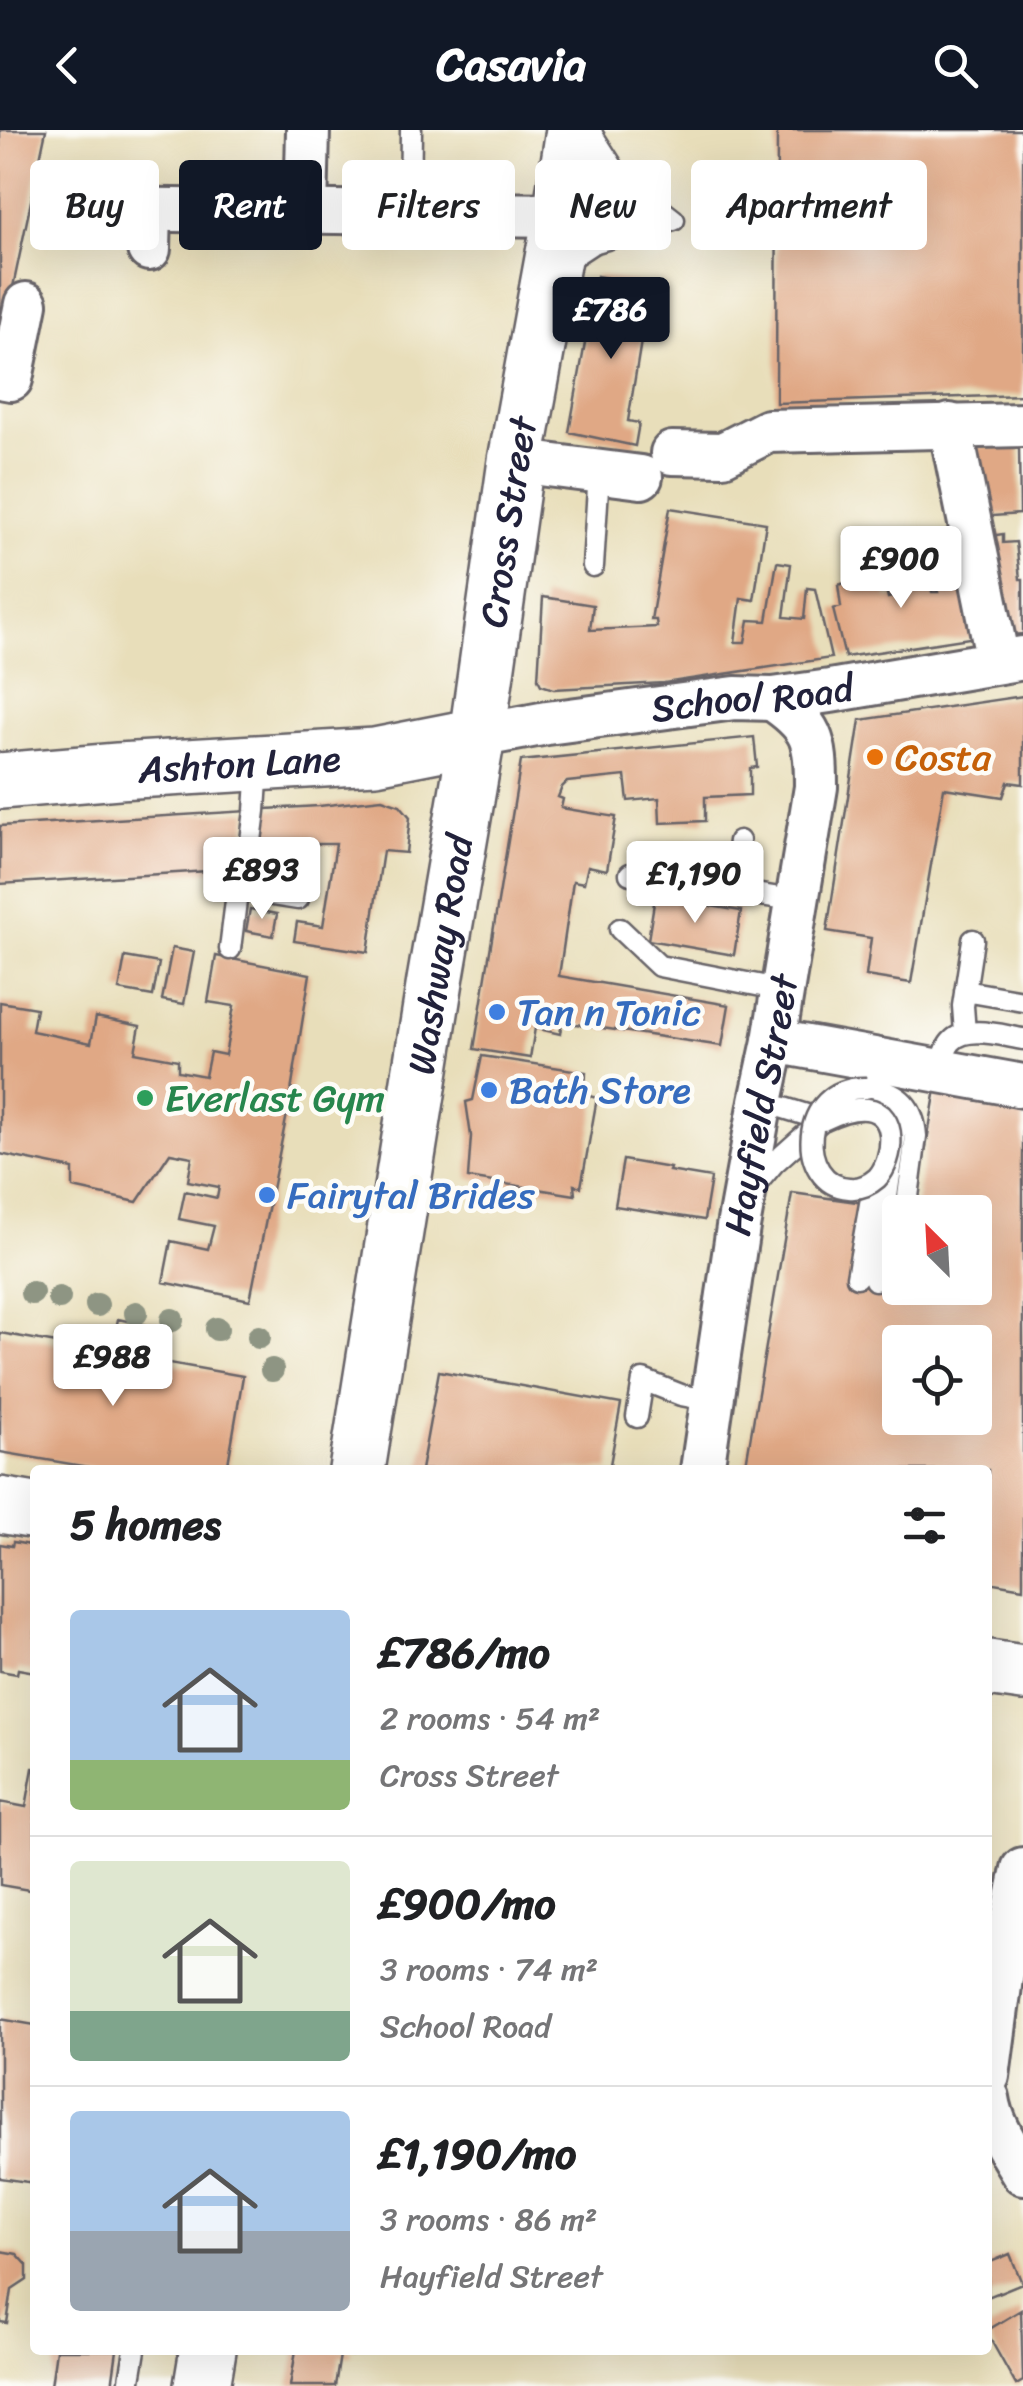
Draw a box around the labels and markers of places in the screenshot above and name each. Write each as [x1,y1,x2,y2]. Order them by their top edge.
pin: £786 [552,277,670,362]
pin: £900 [842,526,960,611]
place label: Costa [895,724,992,791]
marker: Costa [864,746,886,768]
pin: £893 [203,837,321,922]
pin: £1,190 [614,841,776,926]
place label: Tan n Tonic [517,979,701,1046]
marker: Tan n Tonic [486,1001,508,1023]
place label: Bath Store [509,1057,691,1124]
place label: Everlast Gym [165,1065,385,1132]
marker: Bath Store [478,1079,500,1101]
marker: Everlast Gym [134,1087,156,1109]
place label: Fairytal Brides [287,1162,535,1229]
marker: Fairytal Brides [256,1184,278,1206]
pin: £988 [54,1324,172,1409]

